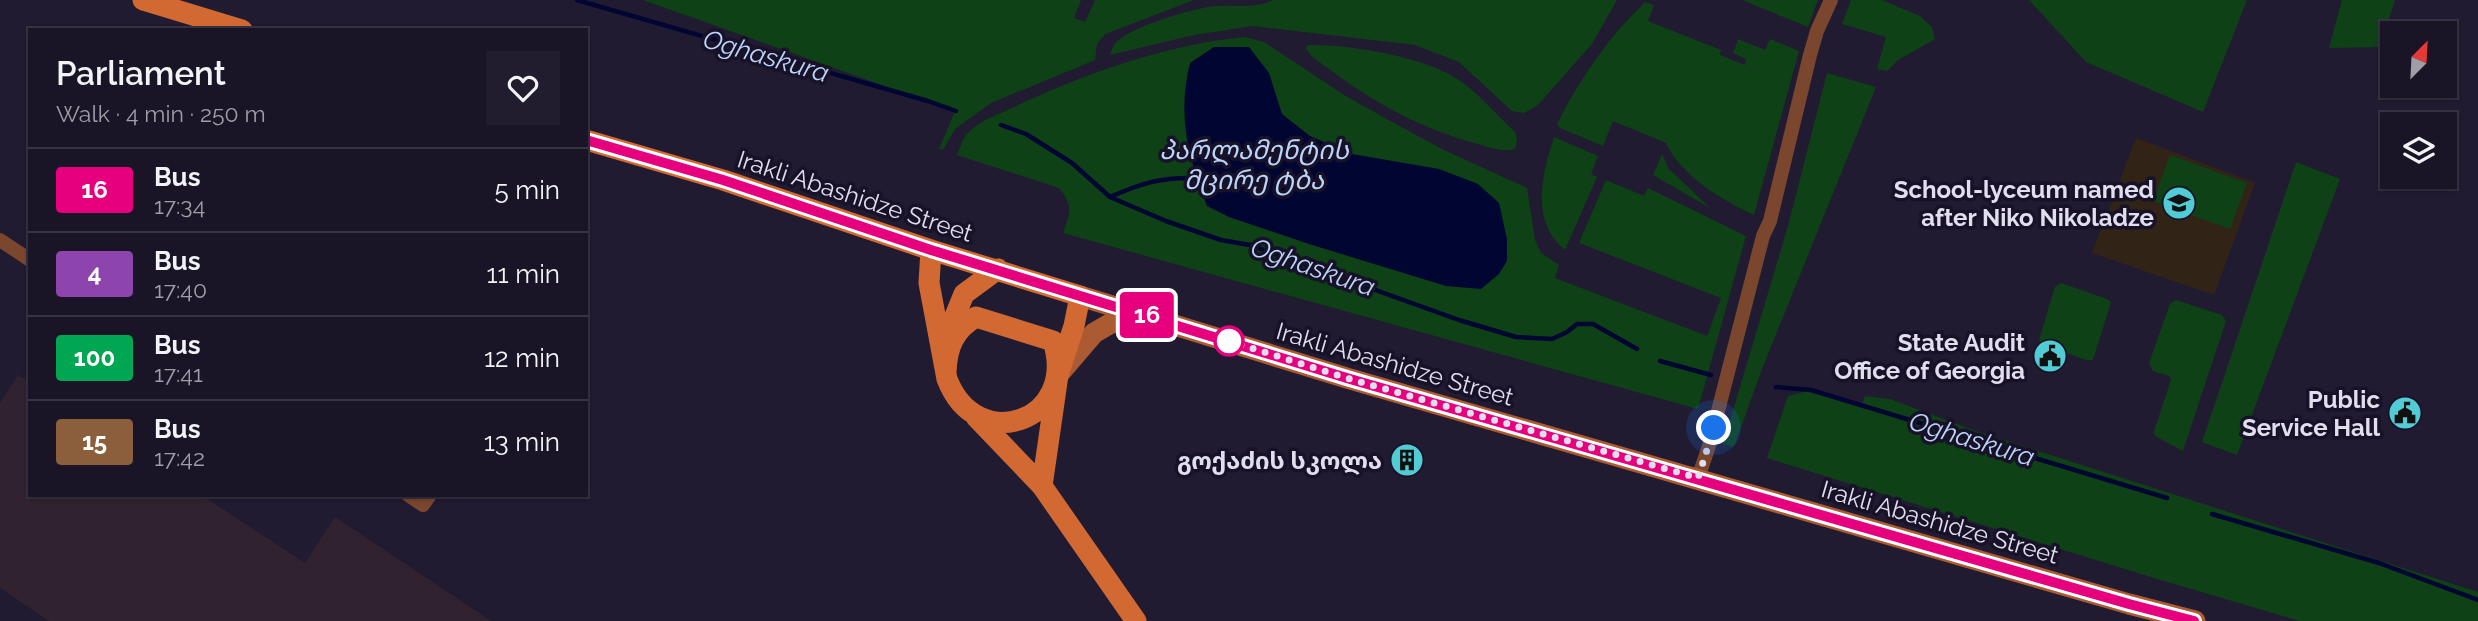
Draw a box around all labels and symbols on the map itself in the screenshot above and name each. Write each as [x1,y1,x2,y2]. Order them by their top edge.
north arrow [2380,21,2457,98]
water label: Oghaskura [700,24,832,88]
water label: პარლამენტის მცირე ტბა [1159,135,1350,196]
street label: Irakli Abashidze Street [734,144,976,248]
place label: School-lyceum named after Niko Nikoladze [1894,175,2154,232]
school or university icon: School-lyceum named after Niko Nikoladze [2160,184,2198,222]
water label: Oghaskura [1247,232,1379,302]
line badge: 16 [1116,292,1178,338]
street label: Irakli Abashidze Street [1273,316,1517,412]
unlabelled marker [1214,326,1244,356]
place label: State Audit Office of Georgia [1834,328,2025,385]
public building icon: State Audit Office of Georgia [2031,337,2069,375]
place label: Public Service Hall [2242,385,2380,442]
public building icon: Public Service Hall [2386,394,2424,432]
water label: Oghaskura [1906,406,2038,472]
your location [1696,410,1731,445]
building icon: გოქაძის სკოლა [1388,441,1426,479]
place label: გოქაძის სკოლა [1177,446,1382,475]
street label: Irakli Abashidze Street [1818,474,2062,570]

